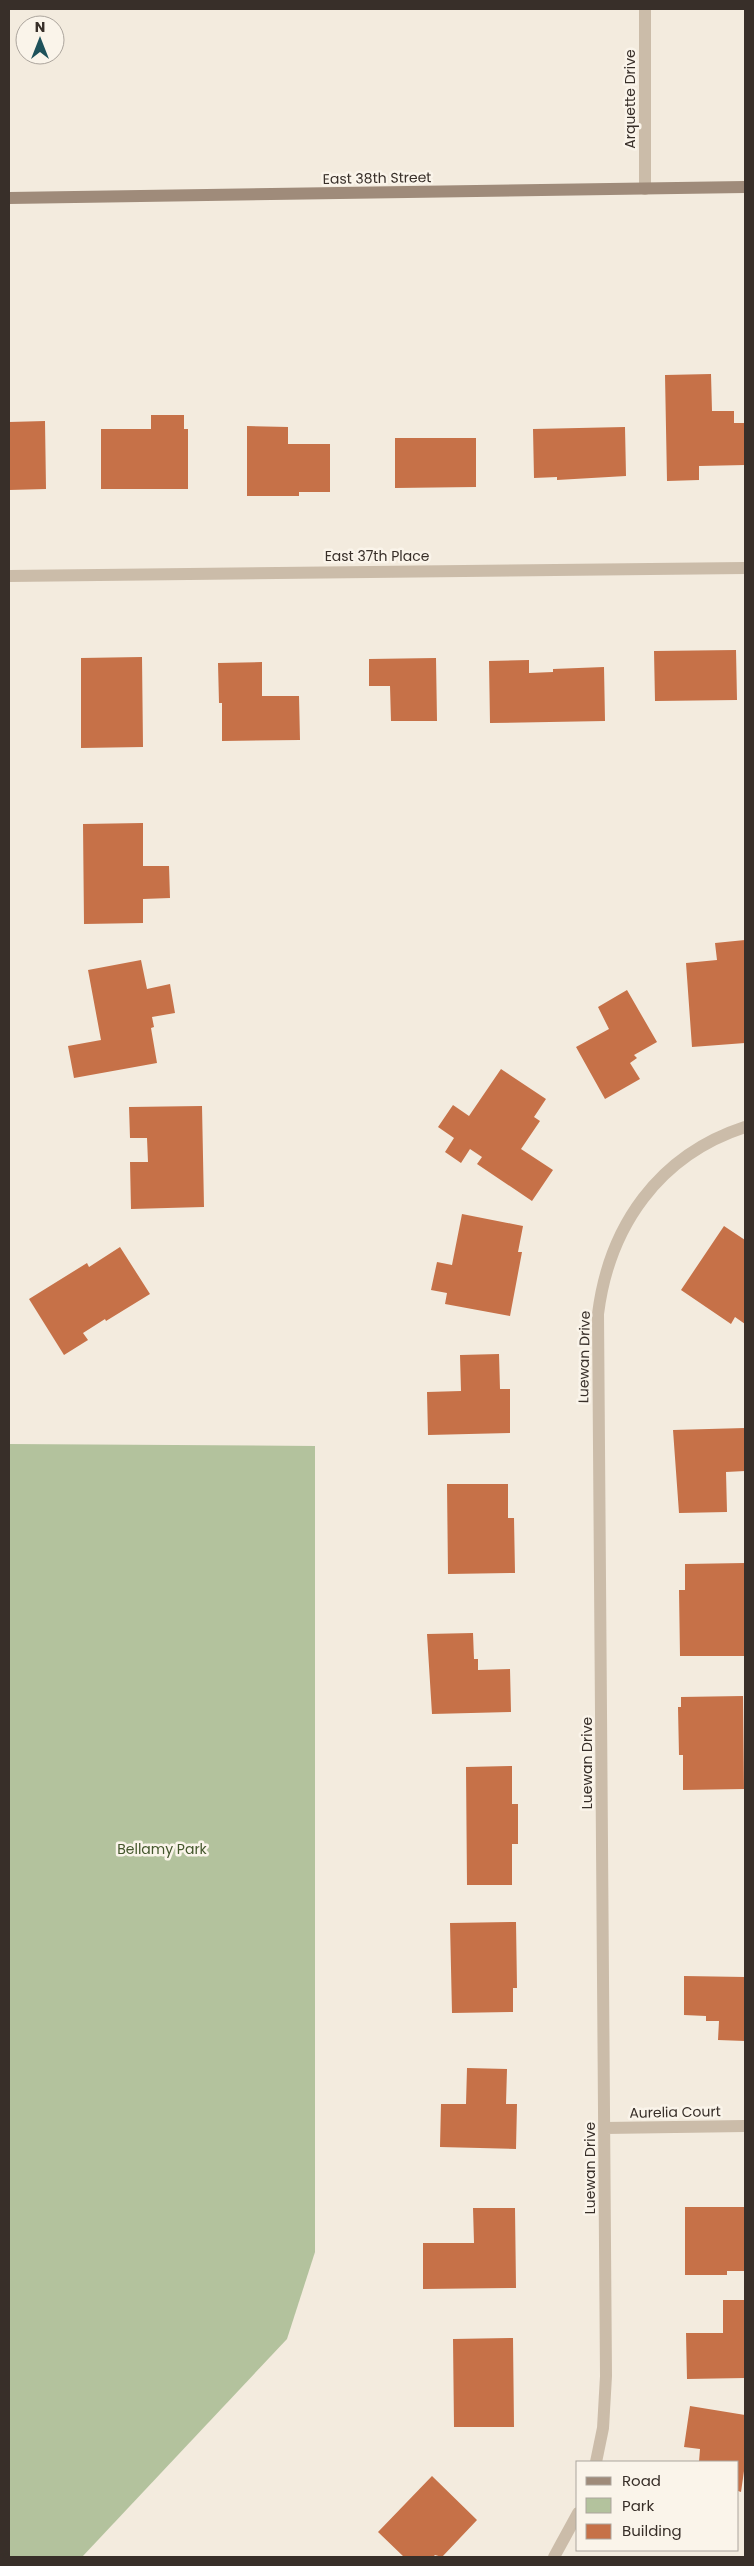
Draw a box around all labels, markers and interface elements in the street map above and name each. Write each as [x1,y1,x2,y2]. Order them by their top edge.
north arrow [15,15,65,65]
text: N [35,17,45,37]
street label: Arquette Drive [620,49,640,149]
street label: East 38th Street [323,167,431,189]
street label: East 37th Place [325,546,430,566]
street label: Luewan Drive [573,1310,595,1403]
street label: Luewan Drive [577,1716,597,1809]
park label: Bellamy Park [117,1839,208,1859]
street label: Aurelia Court [629,2101,721,2123]
street label: Luewan Drive [580,2121,600,2214]
legend [576,2461,739,2551]
text: Road [622,2470,661,2491]
text: Park [622,2495,654,2516]
text: Building [622,2520,682,2541]

